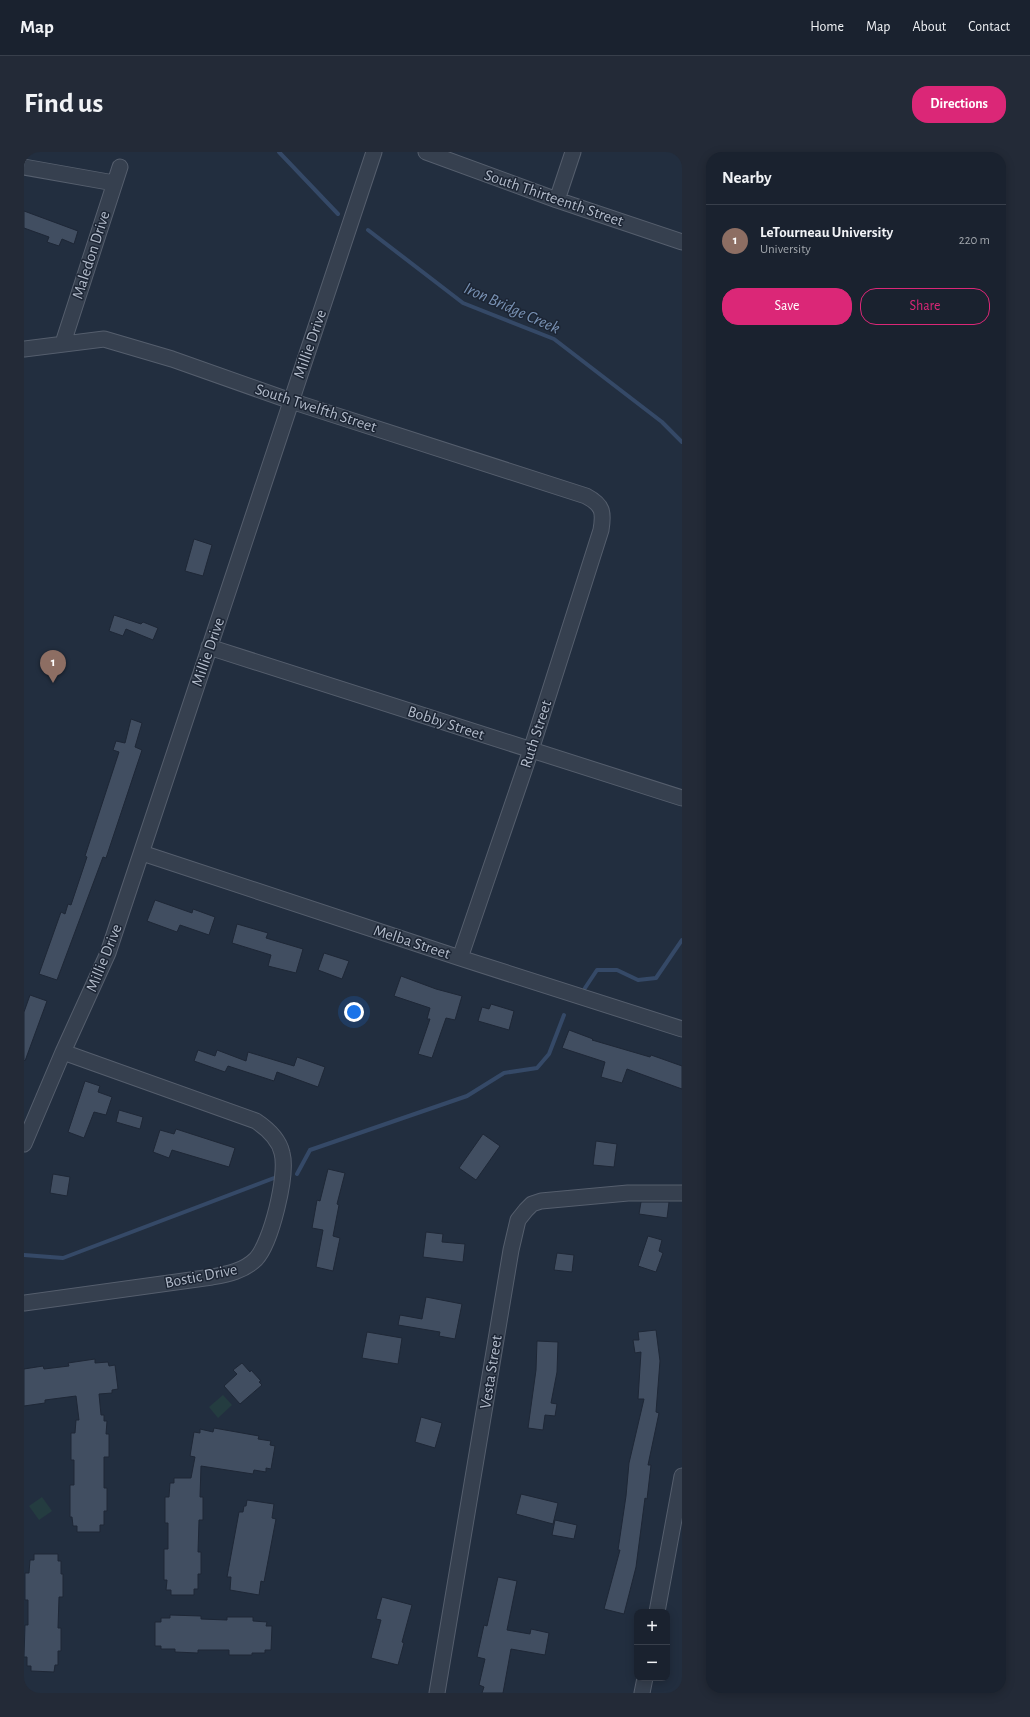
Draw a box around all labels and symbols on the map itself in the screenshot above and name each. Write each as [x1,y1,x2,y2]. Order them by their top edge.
street label: South Thirteenth Street [482,167,626,229]
street label: Maledon Drive [69,209,113,301]
water label: Iron Bridge Creek [461,279,563,337]
street label: Millie Drive [291,308,329,380]
street label: South Twelfth Street [253,381,379,435]
street label: Millie Drive [189,616,227,688]
pin: 1 [40,650,66,683]
street label: Ruth Street [518,698,554,770]
street label: Bobby Street [405,703,486,744]
street label: Millie Drive [83,922,125,994]
street label: Melba Street [372,922,452,962]
your location [344,1002,364,1022]
street label: Bostic Drive [164,1261,238,1291]
street label: Vesta Street [477,1334,505,1410]

